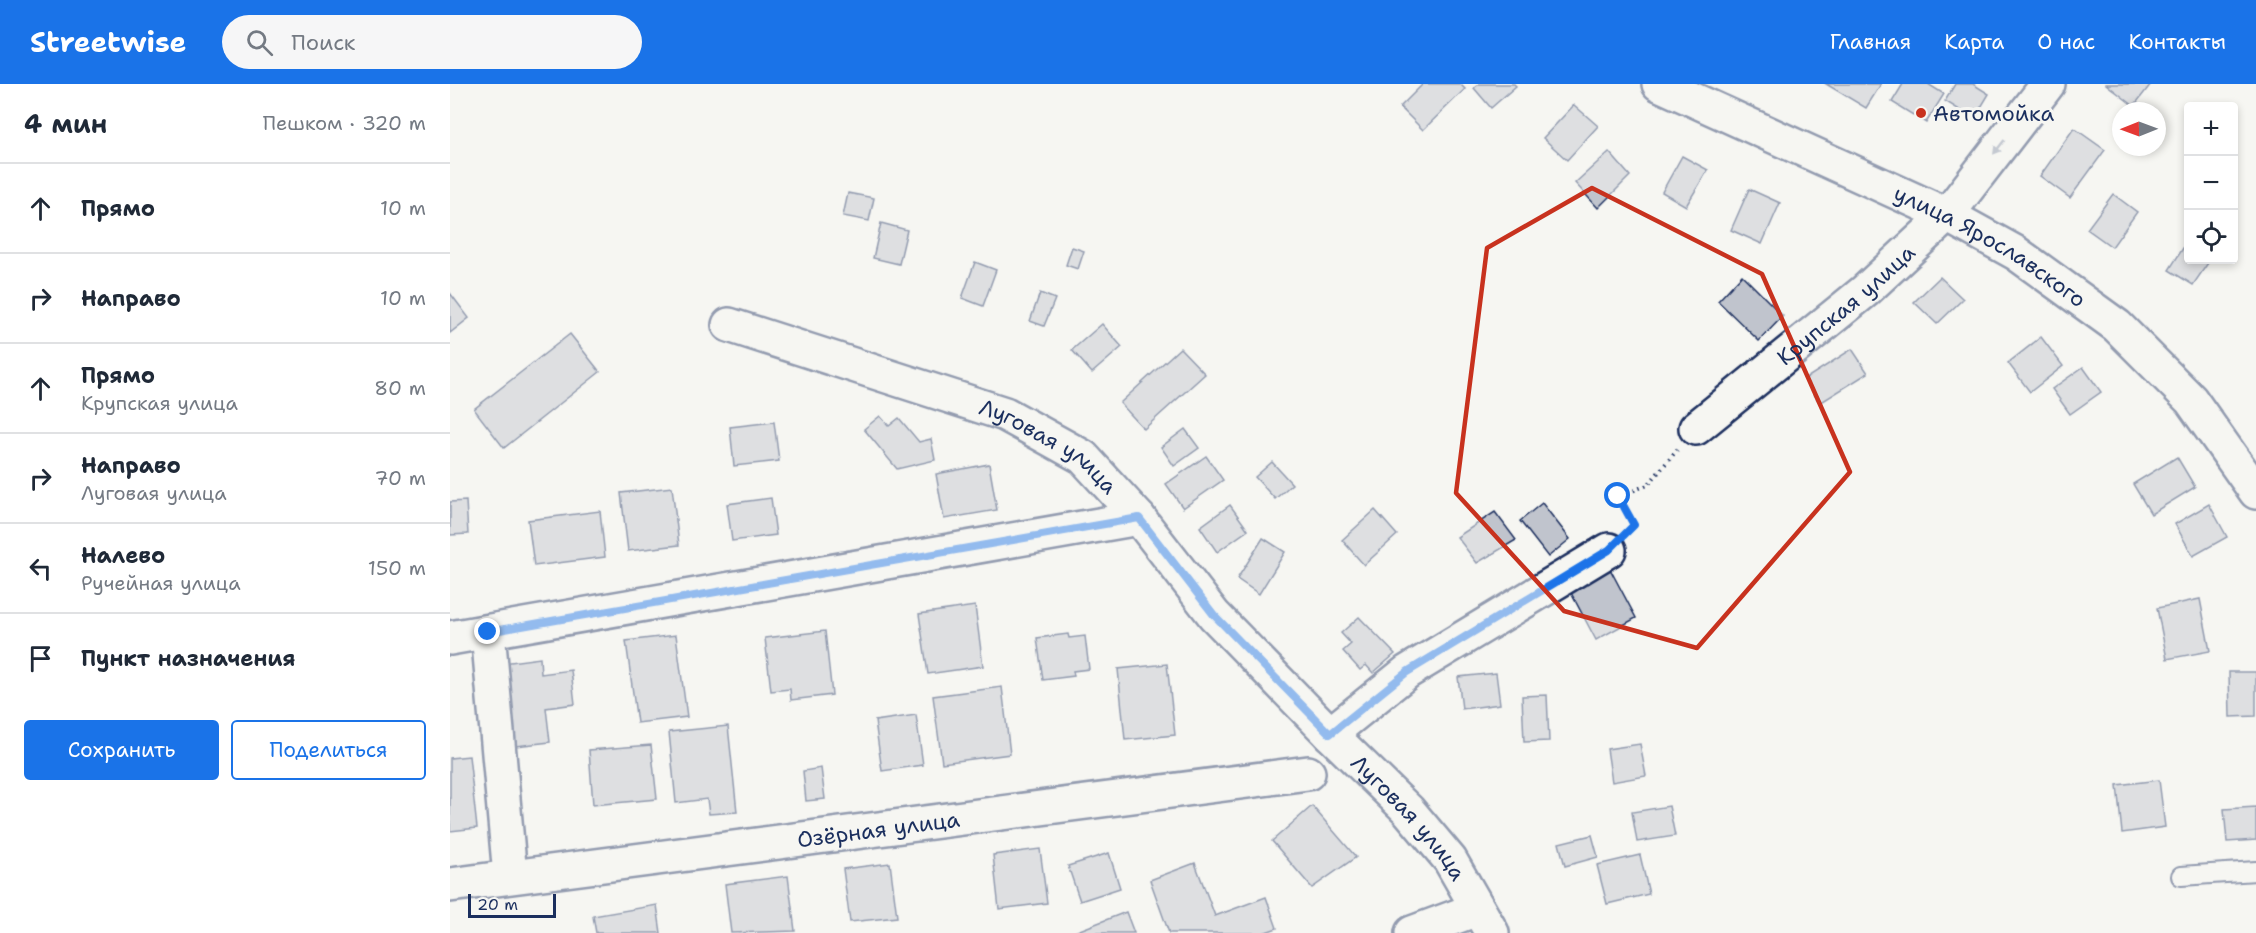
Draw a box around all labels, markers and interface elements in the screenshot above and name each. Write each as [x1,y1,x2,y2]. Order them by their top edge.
search box [222,15,642,69]
text: Streetwise [30,23,186,61]
icon: search [243,26,276,59]
text: Поиск [291,28,356,57]
text: Главная [1830,28,1911,56]
text: Карта [1944,28,2004,56]
text: О нас [2037,28,2095,56]
text: Контакты [2128,28,2226,56]
place label: Автомойка [1933,99,2054,128]
north arrow [2112,102,2166,156]
map controls [2184,102,2238,264]
button: + [2184,102,2238,156]
text: 4 мин [24,106,107,141]
marker: Автомойка [1914,106,1928,120]
text: Пешком · 320 m [263,110,426,136]
one-way arrow [1993,139,2006,155]
button: − [2184,156,2238,210]
street label: улица Ярославского [1889,179,2092,314]
icon: ahead [24,192,57,225]
text: Прямо [81,194,155,223]
text: 10 m [380,195,426,221]
button: locate [2184,210,2238,264]
street label: Крупская улица [1771,238,1921,372]
icon: right [24,282,57,315]
text: Направо [81,284,181,313]
text: 10 m [380,285,426,311]
text: Прямо [81,361,155,390]
icon: ahead [24,372,57,405]
text: 80 m [374,375,426,401]
text: Крупская улица [81,390,238,416]
street label: Луговая улица [975,393,1124,501]
text: Направо [81,451,181,480]
icon: right [24,462,57,495]
text: 70 m [374,465,426,491]
text: Луговая улица [81,480,227,506]
route start [1604,482,1630,508]
text: Налево [81,541,165,570]
icon: left [24,552,57,585]
text: 150 m [368,555,426,581]
text: Ручейная улица [81,570,241,596]
route end [474,618,500,644]
icon: arrive [24,642,57,675]
text: Пункт назначения [81,644,295,673]
button: Сохранить [24,720,219,780]
button: Поделиться [231,720,426,780]
street label: Луговая улица [1345,749,1473,886]
street label: Озёрная улица [795,805,962,855]
scale bar [468,891,556,918]
text: 20 m [477,894,518,915]

